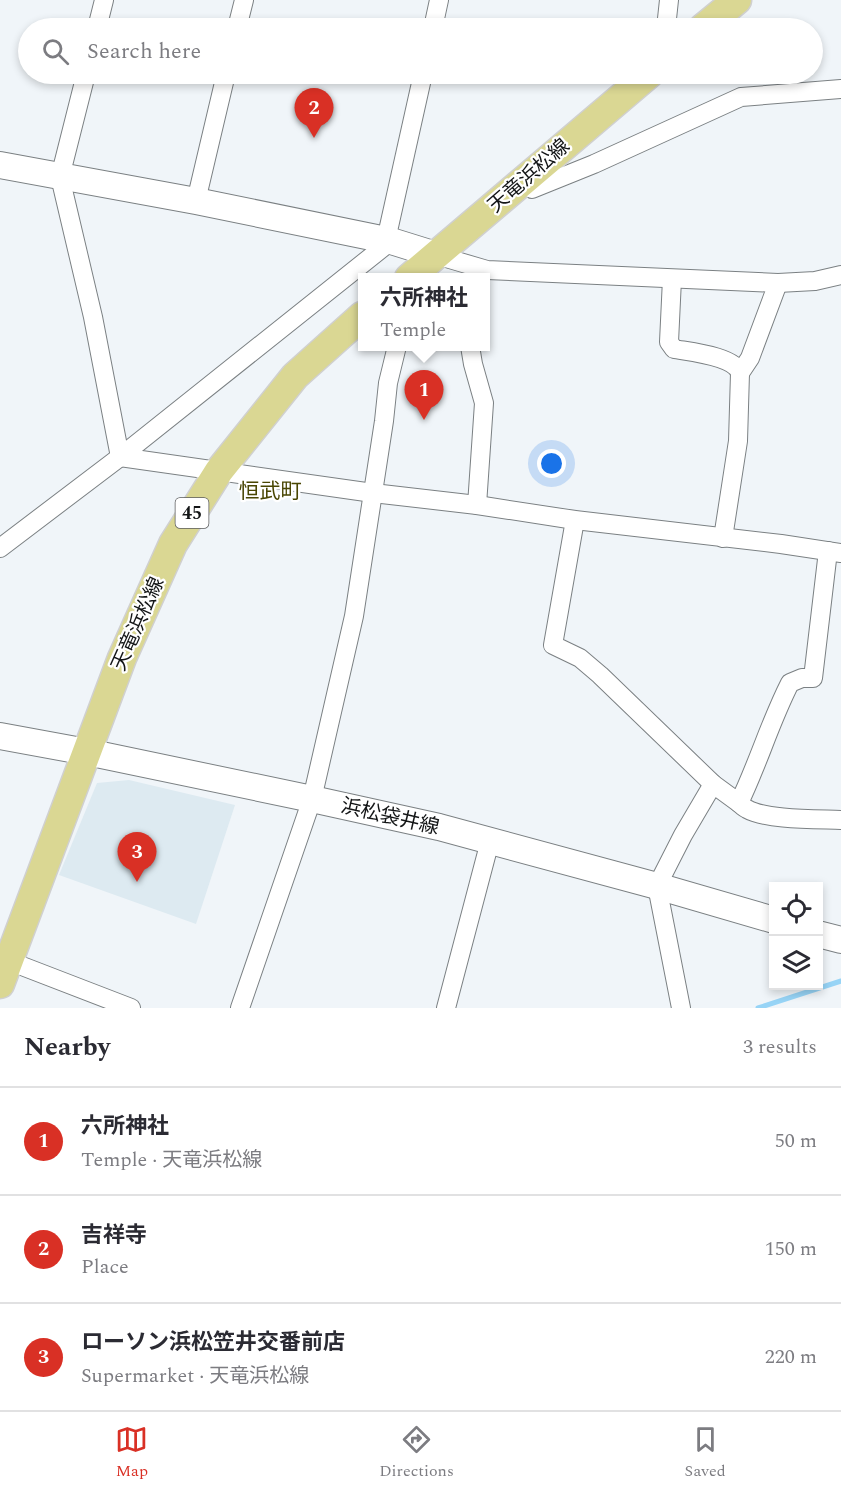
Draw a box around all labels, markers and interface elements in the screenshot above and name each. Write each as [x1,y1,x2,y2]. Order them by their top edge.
search box [18,18,823,84]
icon: search [39,35,72,68]
text: Search here [87,35,201,68]
pin: 2 [294,88,334,138]
street label: 天竜浜松線 [481,132,577,220]
popup [358,273,490,351]
text: 六所神社 [380,282,468,315]
text: Temple [380,315,446,345]
pin: 1 [404,370,444,420]
your location [537,449,566,478]
district label: 恒武町 [239,476,302,508]
road number: 45 [176,498,208,528]
street label: 天竜浜松線 [104,572,172,676]
street label: 浜松袋井線 [338,791,442,843]
pin: 3 [118,832,156,882]
map controls [769,882,823,990]
button: locate [769,882,823,936]
button: layers [769,936,823,990]
text: Nearby [24,1027,110,1067]
text: 3 results [743,1032,817,1062]
text: 六所神社 [81,1110,169,1143]
text: 1 [38,1126,49,1156]
text: 50 m [775,1126,817,1156]
text: Temple · 天竜浜松線 [81,1145,262,1175]
text: 吉祥寺 [81,1219,147,1252]
text: 2 [38,1234,49,1264]
text: 150 m [765,1234,817,1264]
text: Place [81,1252,129,1282]
text: ローソン浜松笠井交番前店 [81,1326,345,1359]
text: 3 [38,1342,49,1372]
text: 220 m [765,1342,817,1372]
text: Supermarket · 天竜浜松線 [81,1361,309,1391]
tab: Map [115,1423,148,1483]
tab: Directions [379,1423,454,1483]
tab: Saved [685,1423,726,1483]

